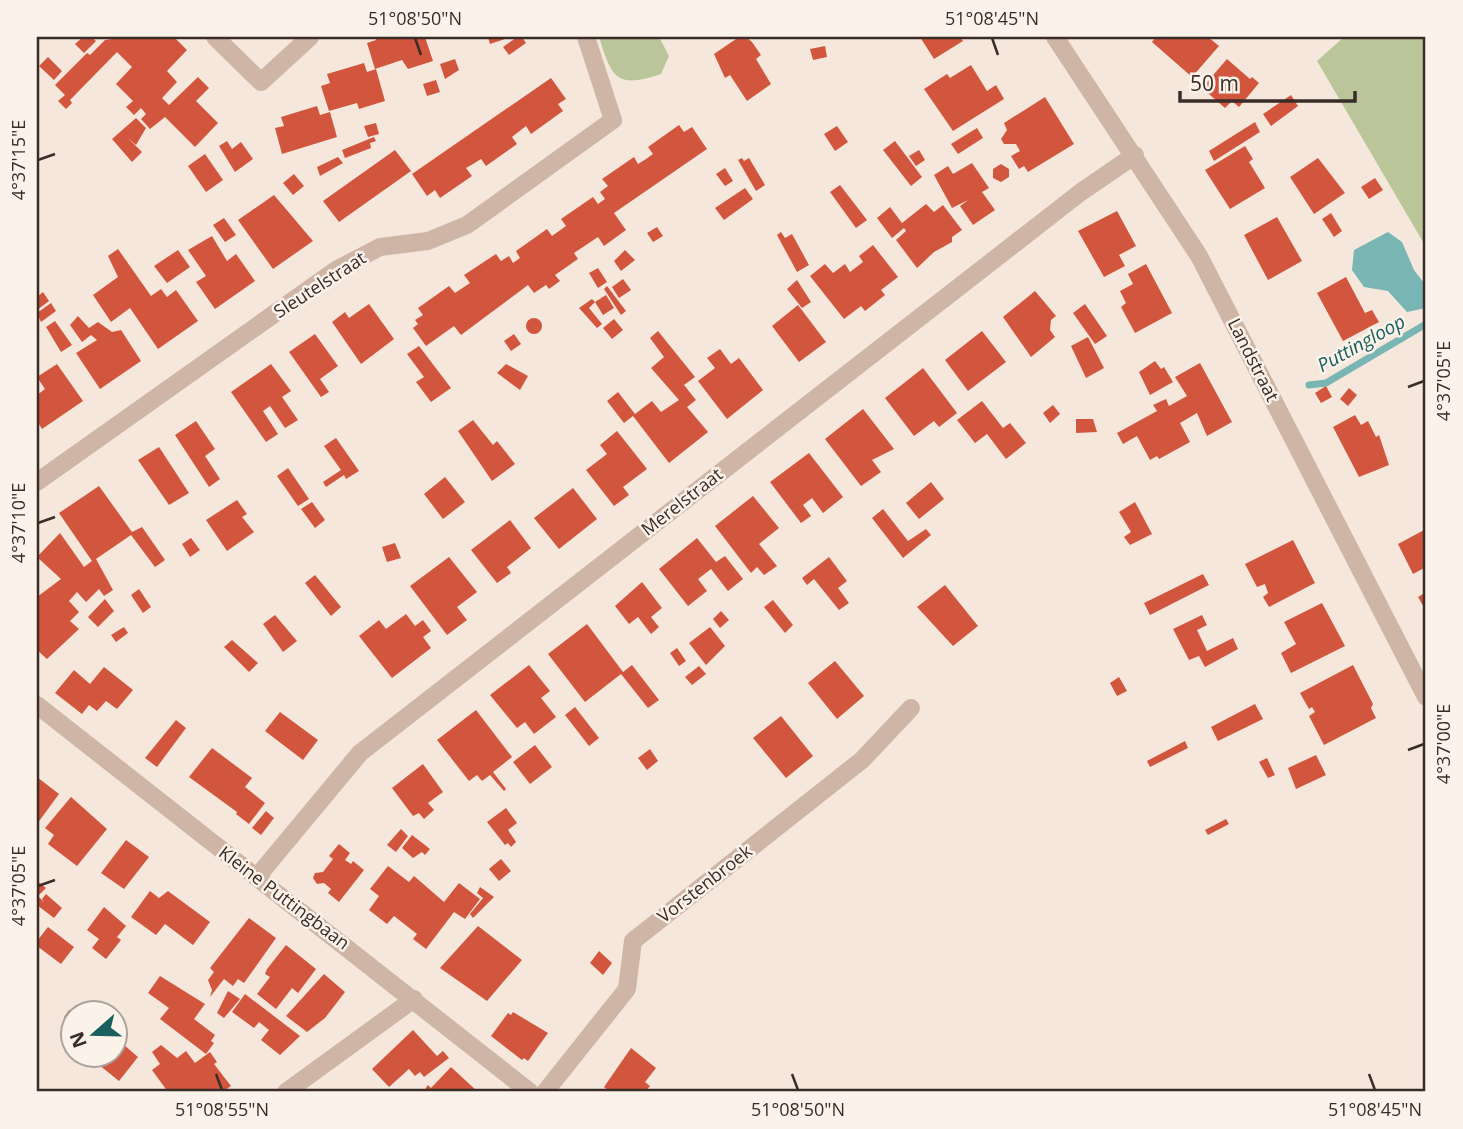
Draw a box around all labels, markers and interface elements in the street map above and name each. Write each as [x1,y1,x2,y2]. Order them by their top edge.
text: 51°08'50"N [368,6,462,30]
text: 51°08'45"N [945,6,1039,30]
scale bar [1180,60,1354,104]
text: 50 m [1190,69,1239,97]
text: 4°37'15"E [6,120,30,200]
street label: Sleutelstraat [269,245,370,323]
water label: Puttingloop [1312,308,1410,378]
street label: Landstraat [1223,314,1285,405]
text: 4°37'05"E [1431,341,1455,421]
street label: Merelstraat [636,462,727,541]
text: 4°37'10"E [6,483,30,563]
text: 4°37'00"E [1431,704,1455,784]
street label: Vorstenbroek [652,838,757,928]
street label: Kleine Puttingbaan [214,840,355,954]
text: 4°37'05"E [6,846,30,926]
north arrow [60,1000,130,1070]
text: N [63,1028,93,1052]
text: 51°08'55"N [175,1097,269,1121]
text: 51°08'50"N [751,1097,845,1121]
text: 51°08'45"N [1328,1097,1422,1121]

